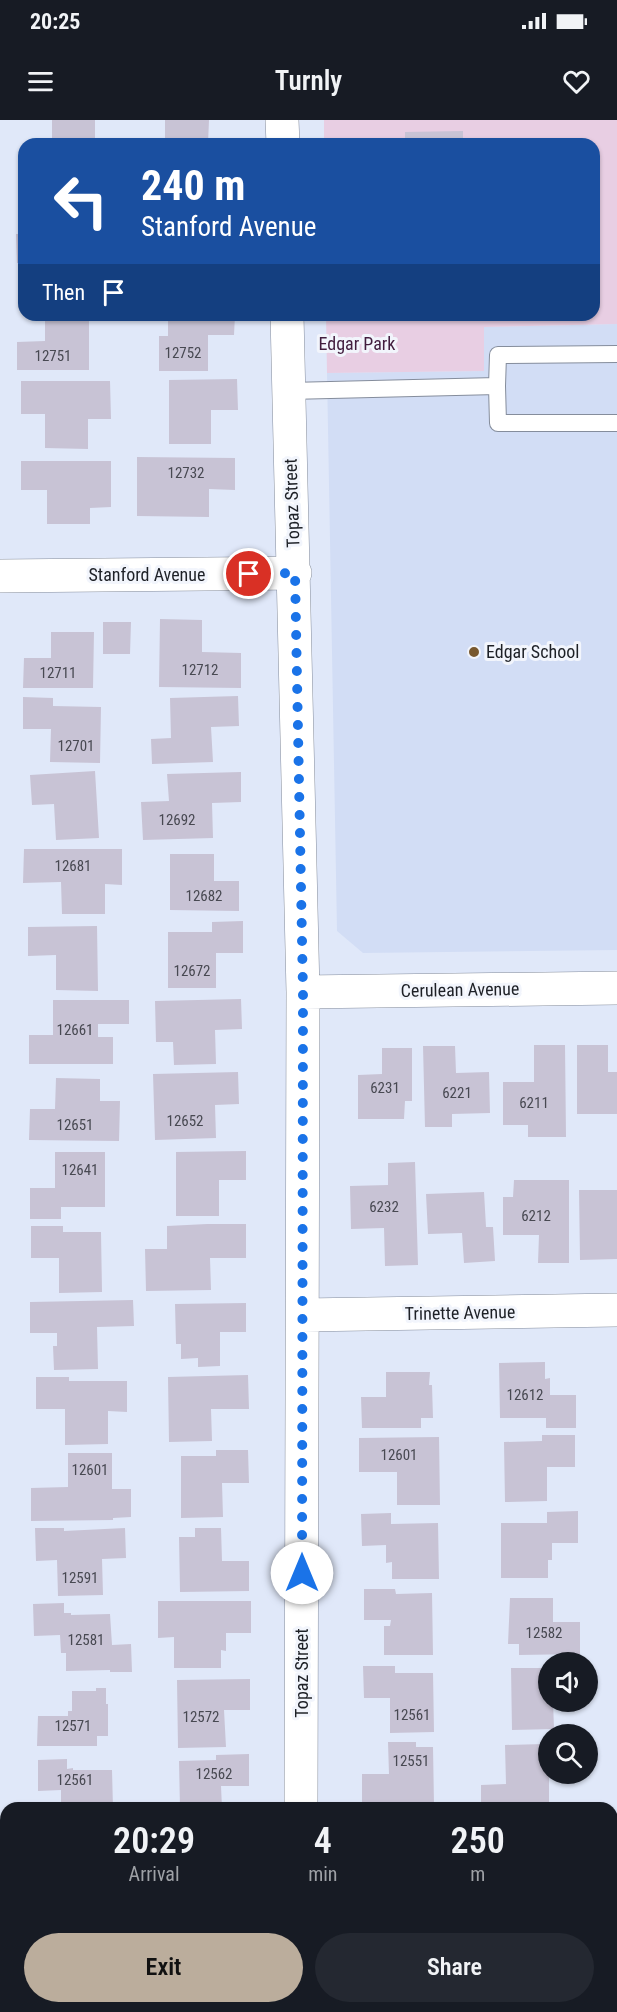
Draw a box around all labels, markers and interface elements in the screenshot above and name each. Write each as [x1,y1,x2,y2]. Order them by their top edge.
text: 20:25 [30,9,81,34]
icon: menu [24,65,57,98]
text: Turnly [275,65,342,97]
icon: heart [560,65,593,98]
text: 240 m [141,161,246,210]
icon: left [42,162,120,240]
text: Stanford Avenue [141,211,316,243]
icon: arrive [97,276,130,309]
text: Then [42,280,85,305]
park label: Edgar Park [319,333,395,354]
house number: 12752 [164,344,202,362]
house number: 12751 [34,347,72,365]
street label: Topaz Street [279,458,304,548]
house number: 12732 [167,464,205,482]
pin [223,548,274,599]
icon: arrive [232,557,265,590]
street label: Stanford Avenue [89,564,205,585]
place label: Edgar School [486,641,579,662]
marker: Edgar School [467,645,481,659]
house number: 12712 [181,661,219,679]
house number: 12711 [39,664,77,682]
house number: 12701 [57,737,95,755]
house number: 12692 [158,811,196,829]
house number: 12681 [54,857,92,875]
house number: 12682 [185,887,223,905]
house number: 12672 [173,962,211,980]
street label: Cerulean Avenue [400,978,520,1001]
house number: 12661 [56,1021,94,1039]
house number: 6231 [370,1079,400,1097]
house number: 6221 [442,1084,472,1102]
house number: 6211 [519,1094,549,1112]
house number: 12652 [166,1112,204,1130]
house number: 12651 [56,1116,94,1134]
house number: 12641 [61,1161,99,1179]
house number: 6232 [369,1198,399,1216]
house number: 6212 [521,1207,551,1225]
street label: Trinette Avenue [405,1301,515,1324]
house number: 12612 [506,1386,544,1404]
house number: 12601 [380,1446,418,1464]
house number: 12601 [71,1461,109,1479]
position arrow [270,1541,334,1605]
house number: 12591 [61,1569,99,1587]
house number: 12582 [525,1624,563,1642]
street label: Topaz Street [291,1628,312,1718]
house number: 12581 [67,1631,105,1649]
map controls [538,1652,598,1784]
button: sound [538,1652,598,1712]
house number: 12561 [393,1706,431,1724]
house number: 12572 [182,1708,220,1726]
house number: 12571 [54,1717,92,1735]
button: search [538,1724,598,1784]
house number: 12551 [392,1752,430,1770]
house number: 12562 [195,1765,233,1783]
house number: 12561 [56,1771,94,1789]
text: 20:29 [113,1820,195,1862]
text: 4 [314,1820,332,1862]
text: 250 [451,1820,505,1862]
text: Arrival [129,1862,180,1886]
text: min [308,1862,337,1886]
text: m [470,1862,485,1886]
button: Exit [24,1933,303,2002]
button: Share [315,1933,594,2002]

